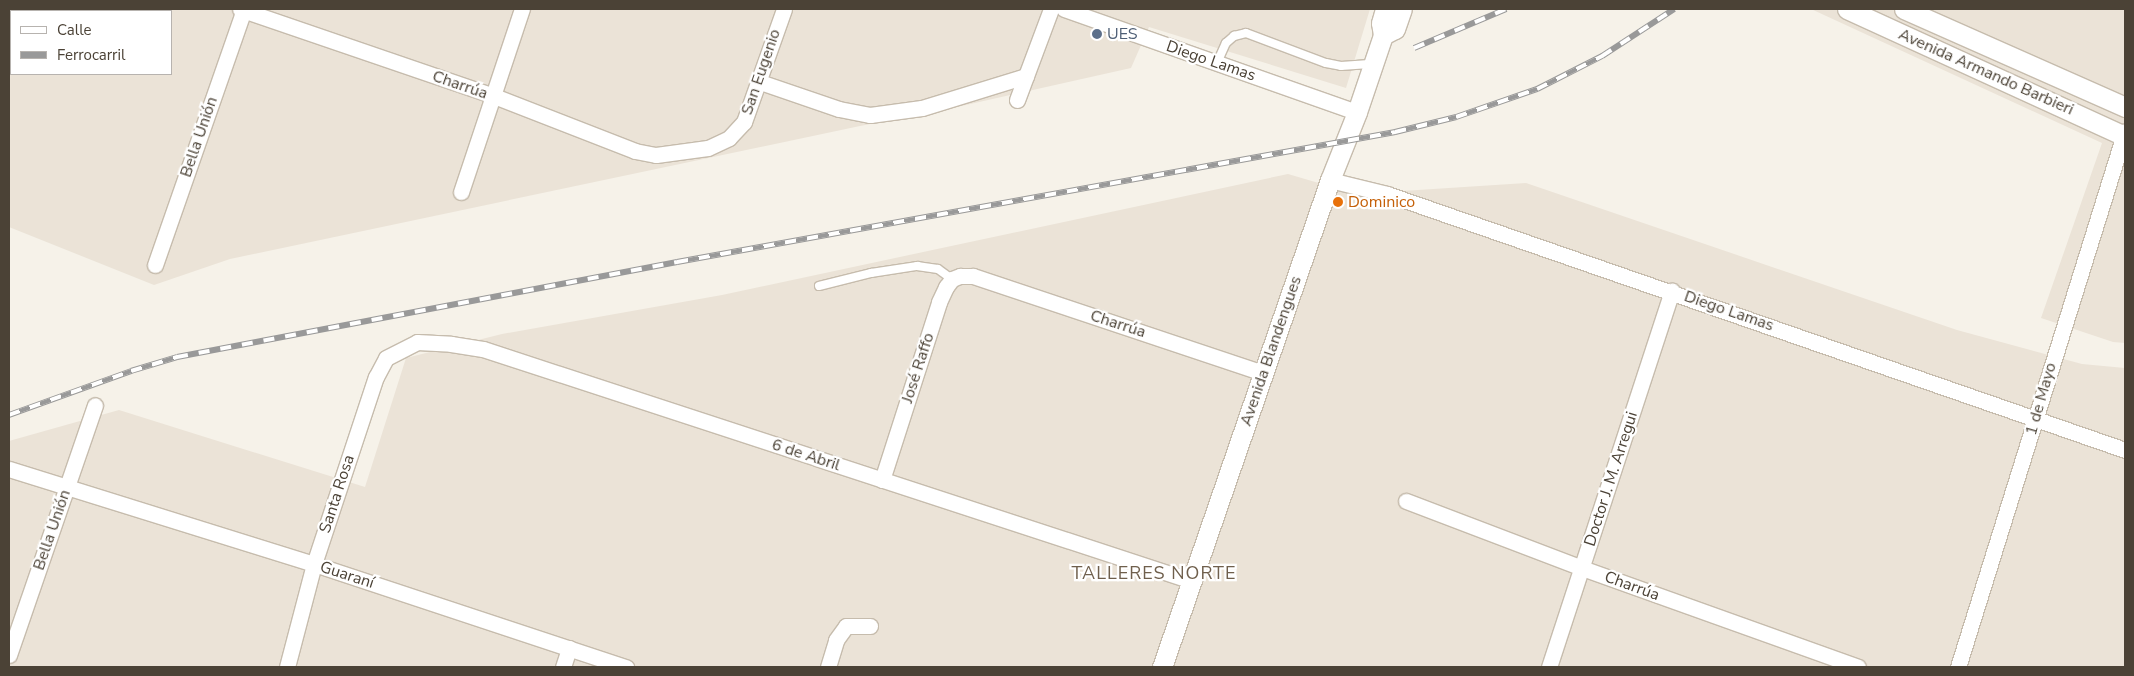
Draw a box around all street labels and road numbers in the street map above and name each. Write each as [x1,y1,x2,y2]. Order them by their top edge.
street label: Avenida Armando Barbieri [1895,25,2077,119]
street label: San Eugenio [737,27,785,117]
street label: Diego Lamas [1164,37,1258,85]
street label: Charrúa [430,67,490,103]
street label: Bella Unión [176,94,222,180]
street label: Avenida Blandengues [1236,274,1306,428]
street label: Diego Lamas [1682,287,1776,335]
street label: Charrúa [1088,306,1148,342]
street label: José Raffo [898,330,938,406]
street label: 1 de Mayo [2021,360,2061,438]
street label: Doctor J. M. Arregui [1580,409,1642,549]
street label: 6 de Abril [769,435,843,475]
street label: Santa Rosa [315,452,359,536]
street label: Bella Unión [29,487,75,573]
street label: Guaraní [317,557,377,593]
street label: Charrúa [1602,567,1662,605]

